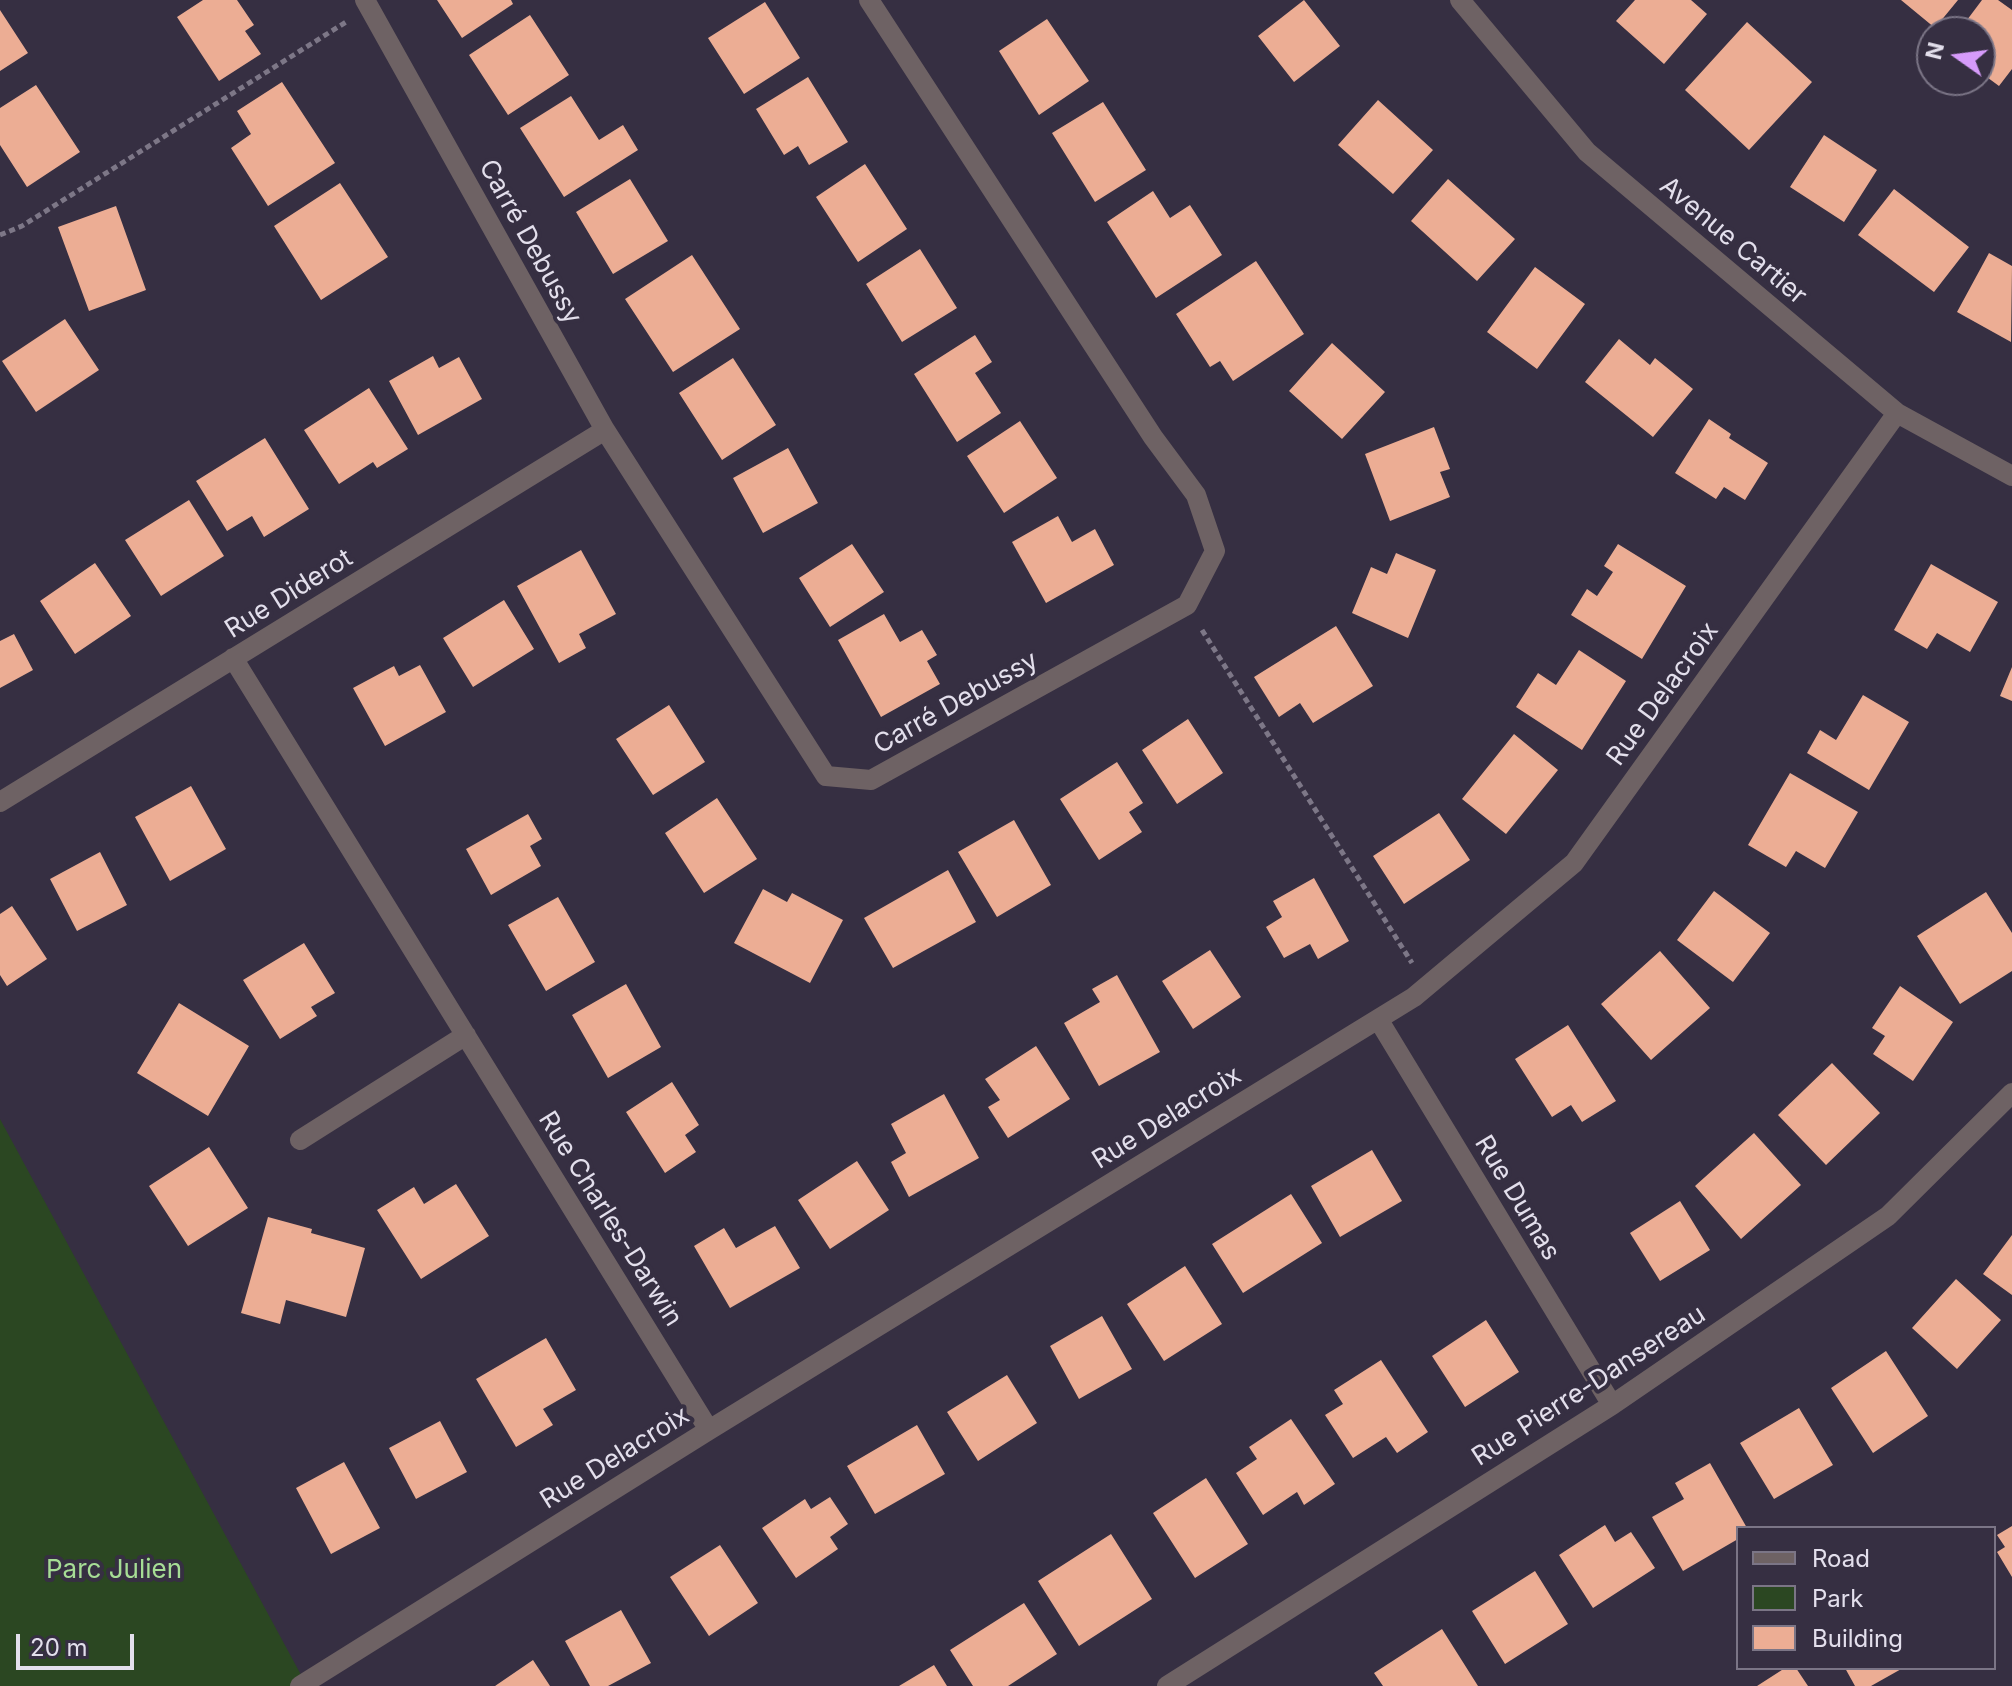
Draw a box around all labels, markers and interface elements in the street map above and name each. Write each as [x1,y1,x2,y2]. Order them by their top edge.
north arrow [1916,16,1996,96]
text: N [1920,39,1949,62]
street label: Carré Debussy [472,154,588,330]
street label: Avenue Cartier [1653,170,1813,312]
street label: Rue Diderot [220,543,358,645]
street label: Rue Delacroix [1601,616,1725,772]
street label: Carré Debussy [868,645,1044,761]
street label: Rue Delacroix [1087,1060,1247,1176]
street label: Rue Charles-Darwin [531,1106,689,1332]
street label: Rue Dumas [1468,1130,1566,1266]
street label: Rue Pierre-Dansereau [1467,1299,1711,1473]
street label: Rue Delacroix [535,1400,695,1516]
legend [1736,1526,1996,1670]
text: Road [1812,1544,1870,1573]
park label: Parc Julien [46,1554,182,1586]
text: Park [1812,1584,1863,1613]
scale bar [20,1618,138,1668]
text: Building [1812,1624,1903,1653]
text: 20 m [30,1633,88,1662]

